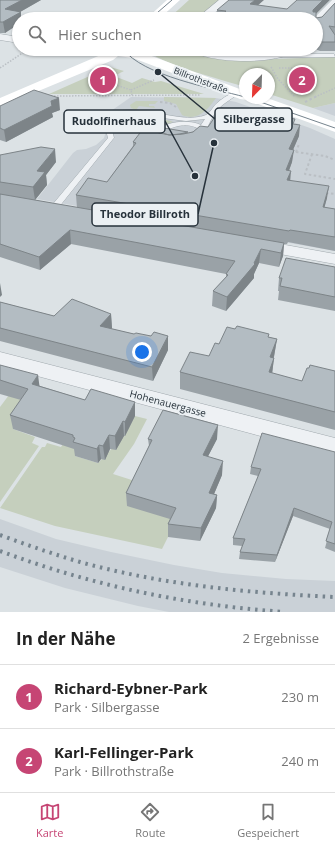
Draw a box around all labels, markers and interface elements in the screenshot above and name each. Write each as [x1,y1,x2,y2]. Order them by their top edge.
search box [12,12,323,56]
icon: search [26,23,48,45]
text: Hier suchen [58,24,142,44]
street label: Billrothstraße [172,64,230,96]
pin: 1 [90,65,116,95]
pin: 2 [289,65,315,95]
north arrow [239,68,275,104]
callout: Silbergasse [215,108,292,131]
callout: Rudolfinerhaus [64,110,165,133]
text: Silbergasse [223,111,285,126]
text: Rudolfinerhaus [72,113,157,128]
callout: Theodor Billroth [92,203,198,226]
text: Theodor Billroth [100,206,190,221]
your location [132,342,152,362]
street label: Hohenauergasse [128,386,208,420]
text: In der Nähe [16,627,115,650]
text: 2 Ergebnisse [242,629,319,647]
text: Richard-Eybner-Park [54,678,208,698]
text: 1 [25,688,33,706]
text: 230 m [281,688,319,706]
text: Park · Silbergasse [54,698,160,716]
text: Karl-Fellinger-Park [54,742,194,762]
text: 2 [25,752,33,770]
text: 240 m [281,752,319,770]
text: Park · Billrothstraße [54,762,174,780]
tab: Karte [36,801,63,840]
tab: Route [135,801,165,840]
tab: Gespeichert [237,801,299,840]

